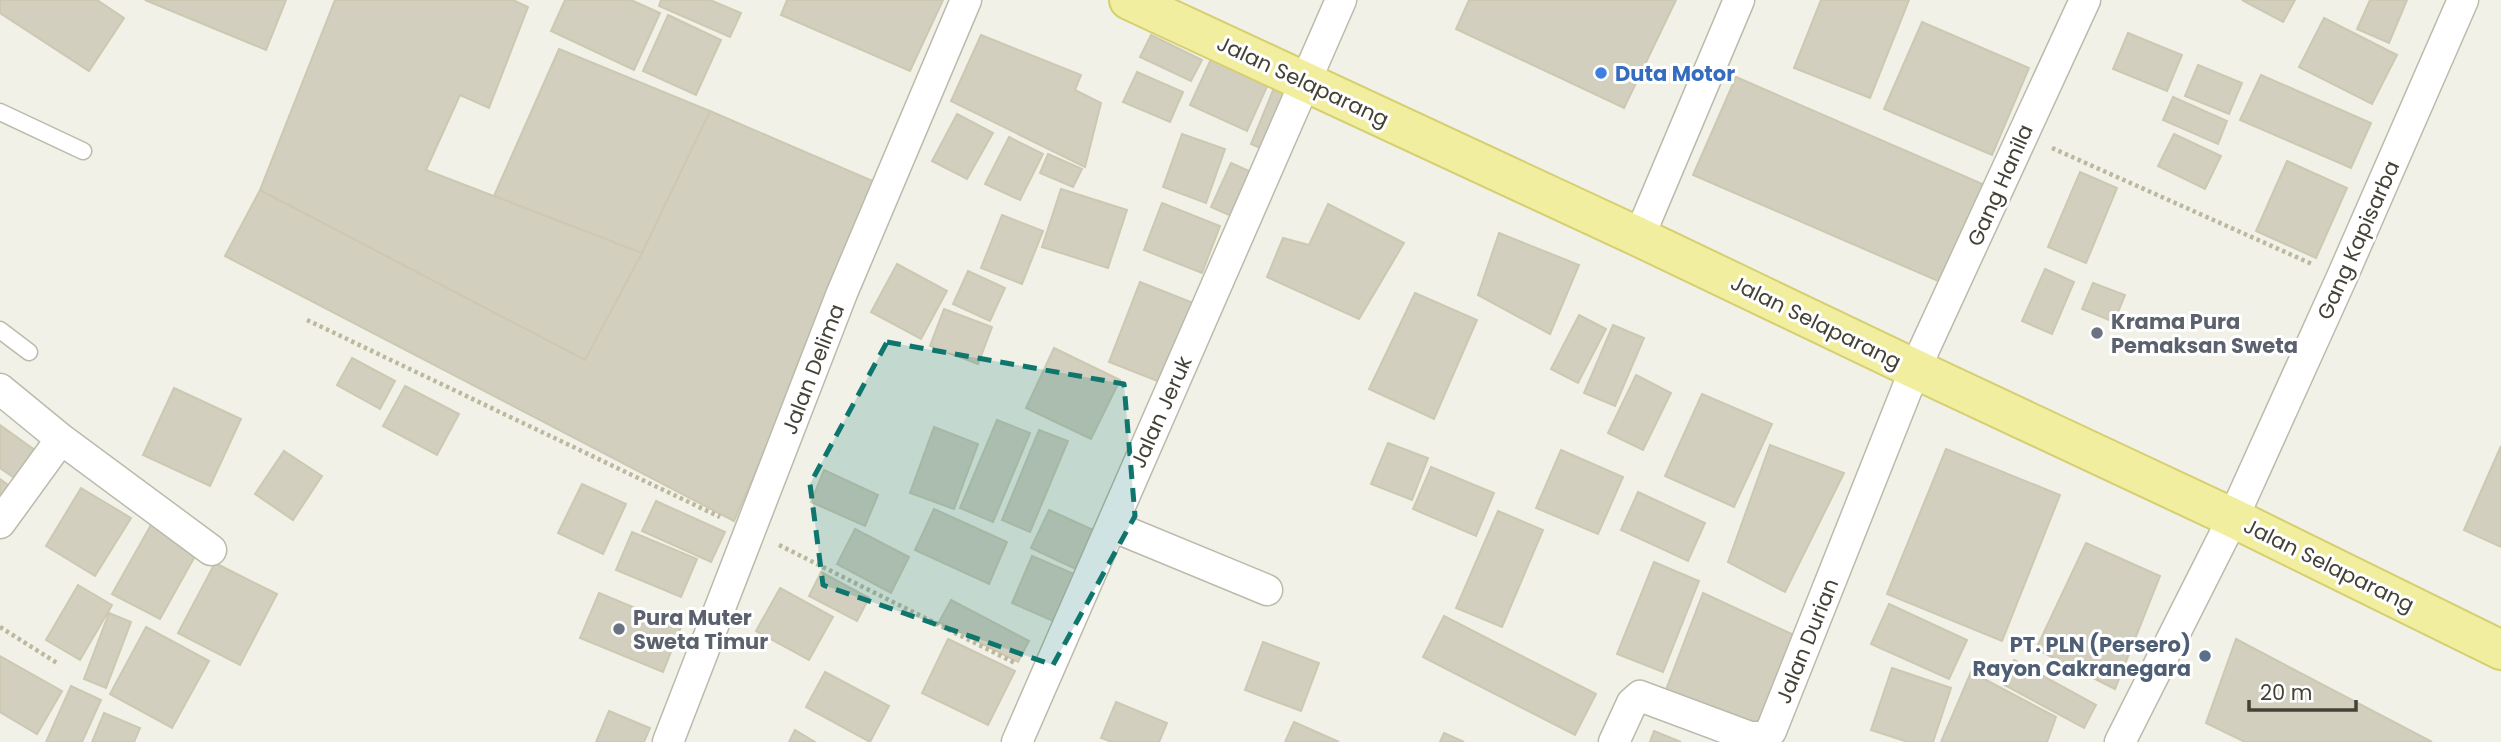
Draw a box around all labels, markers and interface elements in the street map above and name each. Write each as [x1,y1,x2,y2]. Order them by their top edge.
street label: Jalan Selaparang [1212,28,1394,134]
place label: Duta Motor [1615,59,1735,88]
marker: Duta Motor [1593,65,1609,81]
street label: Gang Hanila [1960,120,2040,250]
street label: Gang Kapisarba [2310,156,2406,324]
street label: Jalan Selaparang [1726,268,1906,376]
street label: Jalan Delima [775,299,851,439]
place label: Krama Pura Pemaksan Sweta [2111,307,2298,360]
marker: Krama Pura Pemaksan Sweta [2089,325,2105,341]
street label: Jalan Jeruk [1123,351,1199,473]
street label: Jalan Selaparang [2239,511,2419,619]
street label: Jalan Durian [1769,574,1845,708]
place label: Pura Muter Sweta Timur [633,603,768,656]
marker: Pura Muter Sweta Timur [611,621,627,637]
place label: PT. PLN (Persero) Rayon Cakranegara [1972,630,2191,683]
marker: PT. PLN (Persero) Rayon Cakranegara [2197,648,2213,664]
scale bar [2249,668,2356,712]
text: 20 m [2260,678,2313,707]

